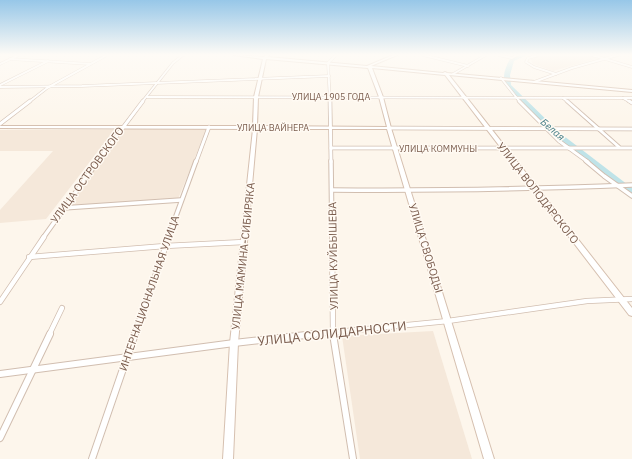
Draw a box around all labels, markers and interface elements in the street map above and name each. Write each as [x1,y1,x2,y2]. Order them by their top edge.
street label: УЛИЦА 1905 ГОДА [292,91,370,102]
water label: Белая [538,115,567,143]
street label: УЛИЦА ВАЙНЕРА [237,122,309,133]
street label: УЛИЦА ОСТРОВСКОГО [47,124,127,226]
street label: УЛИЦА ВОЛОДАРСКОГО [494,139,582,247]
street label: УЛИЦА КОММУНЫ [399,143,477,154]
street label: УЛИЦА МАМИНА-СИБИРЯКА [228,182,258,330]
street label: УЛИЦА КУЙБЫШЕВА [325,202,341,310]
street label: УЛИЦА СВОБОДЫ [406,202,446,294]
street label: ИНТЕРНАЦИОНАЛЬНАЯ УЛИЦА [116,213,182,373]
street label: УЛИЦА СОЛИДАРНОСТИ [257,317,407,350]

